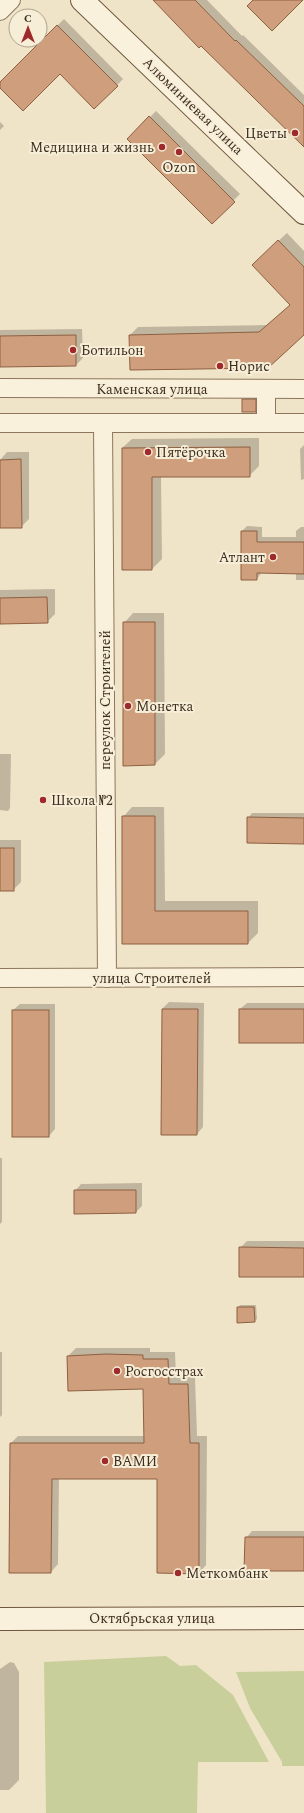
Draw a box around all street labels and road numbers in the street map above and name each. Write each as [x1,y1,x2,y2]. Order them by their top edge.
street label: Алюминиевая улица [138,52,248,160]
street label: Каменская улица [96,379,208,400]
street label: переулок Строителей [95,630,116,770]
street label: улица Строителей [92,968,211,989]
street label: Октябрьская улица [89,1608,215,1629]

